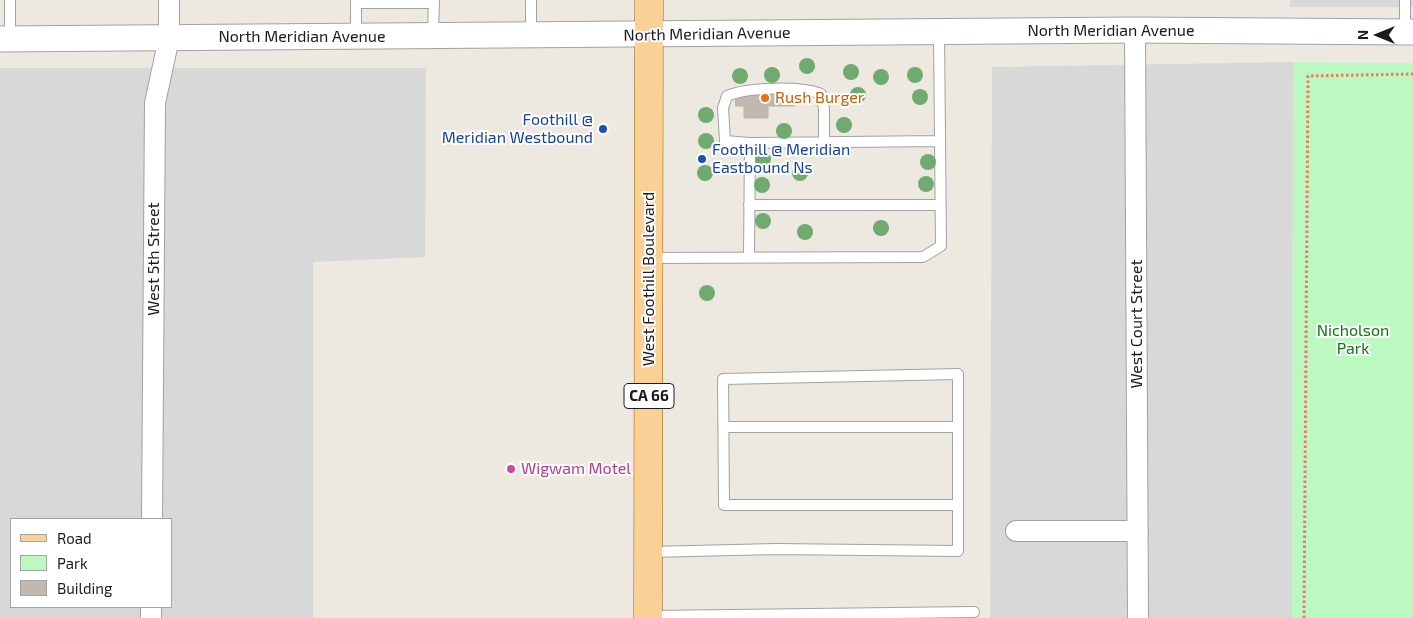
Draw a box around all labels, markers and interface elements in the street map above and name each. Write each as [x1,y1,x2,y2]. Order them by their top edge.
north arrow [1353,10,1403,60]
street label: North Meridian Avenue [1027,21,1195,41]
street label: North Meridian Avenue [623,23,791,45]
street label: North Meridian Avenue [218,27,386,47]
text: N [1354,30,1371,40]
place label: Rush Burger [775,88,864,108]
marker: Rush Burger [759,92,771,104]
place label: Foothill @ Meridian Westbound [442,110,593,148]
marker: Foothill @ Meridian Westbound [597,123,609,135]
place label: Foothill @ Meridian Eastbound Ns [712,140,850,178]
marker: Foothill @ Meridian Eastbound Ns [696,153,708,165]
street label: West Foothill Boulevard [639,192,659,366]
street label: West 5th Street [144,202,164,316]
street label: West Court Street [1127,259,1147,389]
park label: Nicholson Park [1317,321,1389,359]
road number: CA 66 [624,384,674,408]
place label: Wigwam Motel [521,459,631,479]
marker: Wigwam Motel [505,463,517,475]
legend [10,518,172,608]
text: Road [57,529,92,547]
text: Park [57,554,88,572]
text: Building [57,579,112,597]

